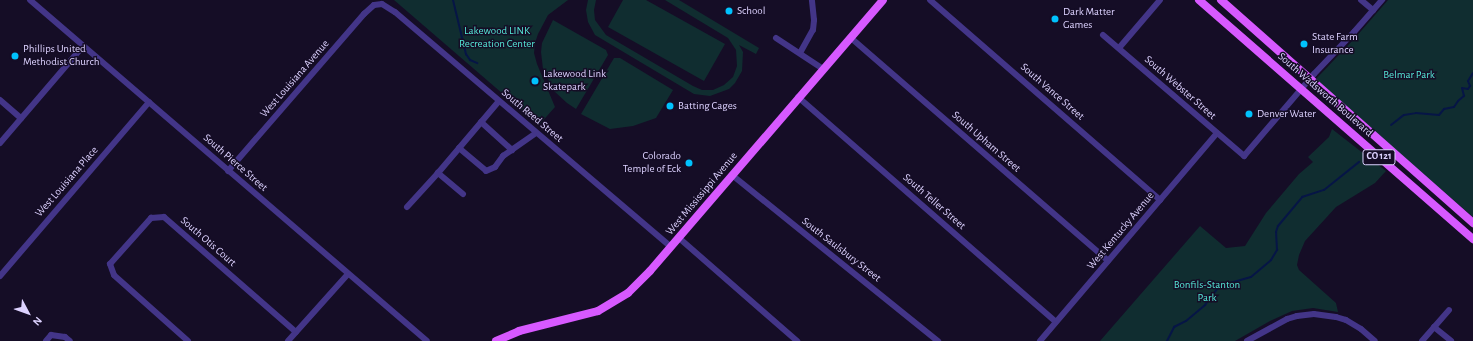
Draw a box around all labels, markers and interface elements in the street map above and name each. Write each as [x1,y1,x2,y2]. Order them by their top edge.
place label: School [737,4,765,18]
marker: School [724,6,734,16]
place label: Dark Matter Games [1063,6,1115,32]
marker: Dark Matter Games [1050,14,1060,24]
park label: Lakewood LINK Recreation Center [459,25,535,51]
place label: State Farm Insurance [1312,31,1358,57]
street label: West Louisiana Avenue [258,38,332,120]
marker: State Farm Insurance [1299,39,1309,49]
place label: Phillips United Methodist Church [23,43,99,69]
street label: South Wadsworth Boulevard [1275,50,1375,140]
marker: Phillips United Methodist Church [10,51,20,61]
street label: South Webster Street [1141,53,1219,123]
street label: South Vance Street [1017,61,1087,123]
place label: Lakewood Link Skatepark [543,68,606,94]
park label: Belmar Park [1383,68,1435,82]
marker: Lakewood Link Skatepark [530,76,540,86]
street label: South Reed Street [499,86,565,146]
place label: Batting Cages [678,99,737,113]
marker: Batting Cages [665,101,675,111]
place label: Denver Water [1257,107,1316,121]
street label: South Upham Street [949,109,1023,175]
marker: Denver Water [1244,109,1254,119]
street label: South Pierce Street [200,131,270,195]
street label: West Louisiana Place [33,144,101,220]
road number: CO 121 [1362,149,1396,165]
place label: Colorado Temple of Eck [623,150,681,176]
street label: West Mississippi Avenue [663,150,741,238]
marker: Colorado Temple of Eck [684,158,694,168]
street label: South Teller Street [900,171,968,233]
street label: West Kentucky Avenue [1085,190,1157,272]
street label: South Otis Court [177,214,239,270]
street label: South Saulsbury Street [799,215,883,285]
park label: Bonfils-Stanton Park [1174,279,1240,305]
north arrow [8,293,48,333]
text: N [31,315,44,328]

